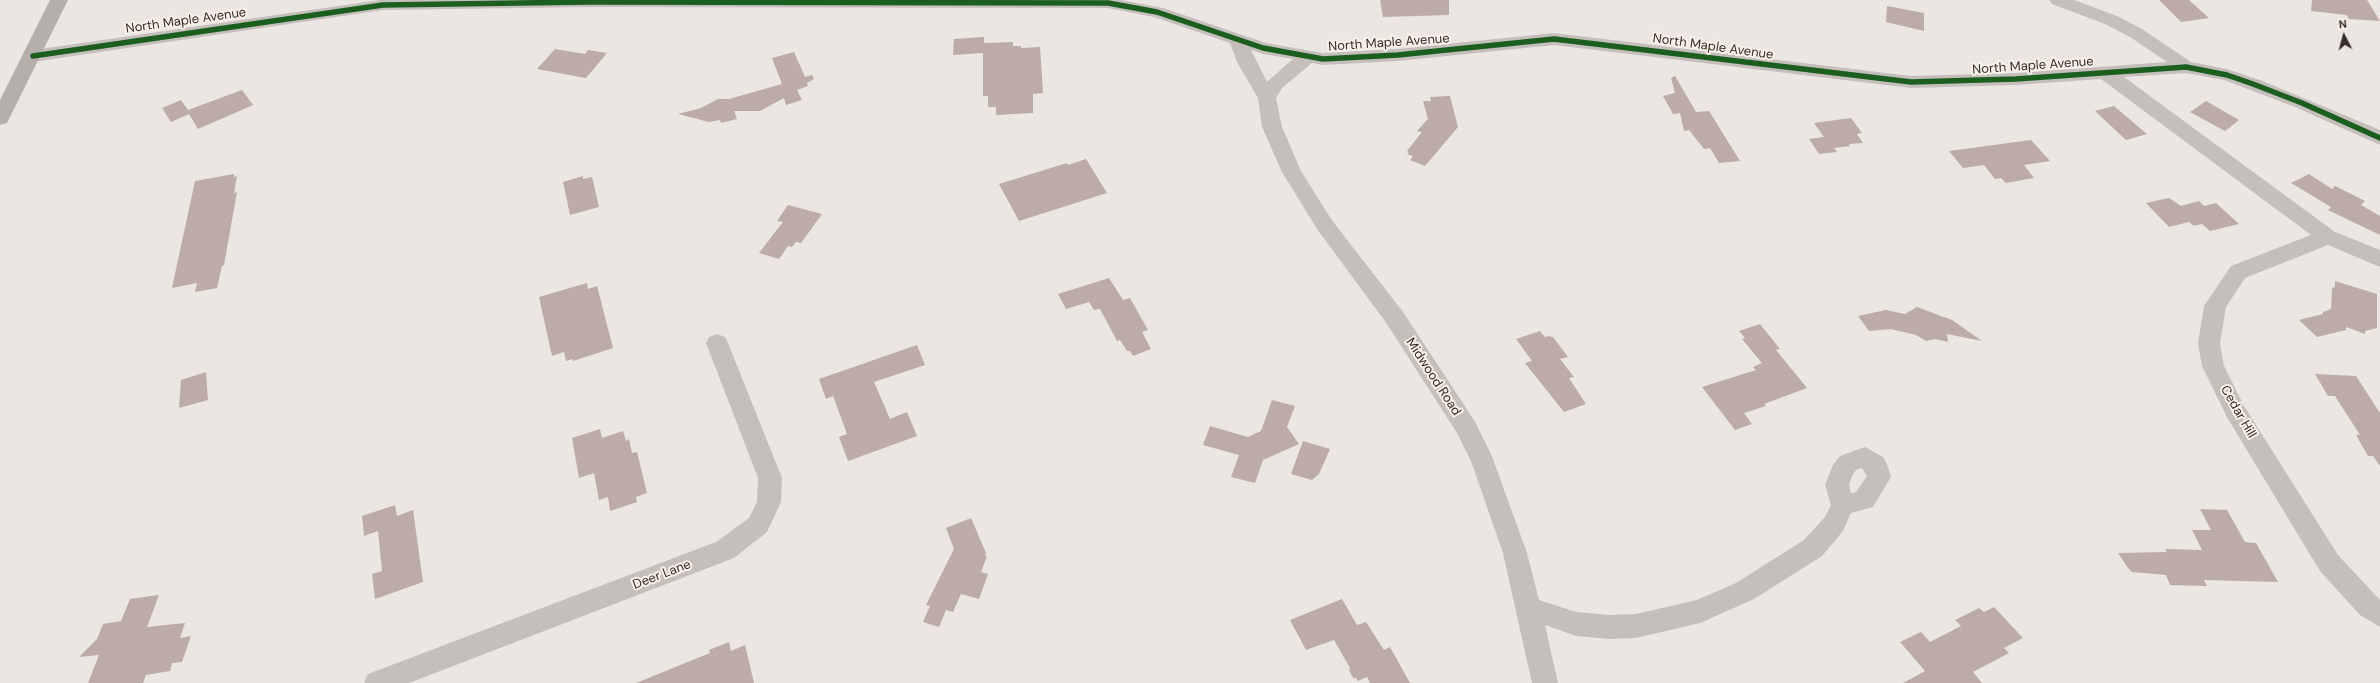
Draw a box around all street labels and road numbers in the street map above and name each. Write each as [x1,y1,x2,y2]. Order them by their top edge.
street label: North Maple Avenue [125,5,247,37]
street label: North Maple Avenue [1328,31,1450,55]
street label: North Maple Avenue [1652,31,1774,63]
street label: North Maple Avenue [1972,54,2094,78]
street label: Midwood Road [1402,335,1464,419]
street label: Cedar Hill [2217,383,2259,441]
street label: Deer Lane [631,557,693,593]

